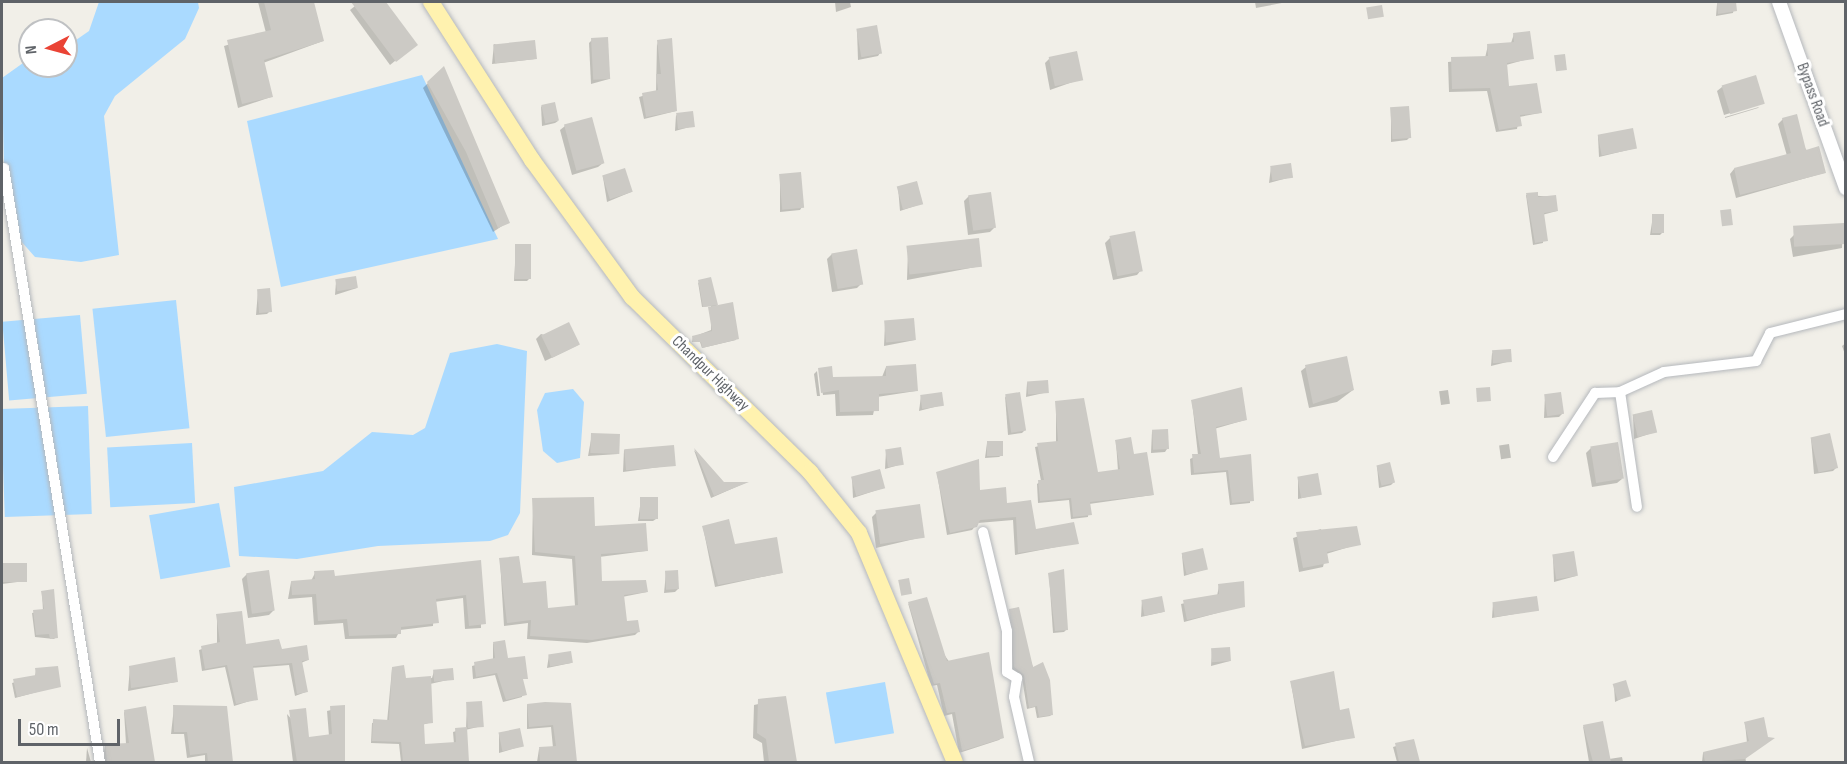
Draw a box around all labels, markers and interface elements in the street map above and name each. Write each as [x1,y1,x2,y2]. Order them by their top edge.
north arrow [18,18,78,78]
text: N [22,44,41,55]
street label: Bypass Road [1792,60,1832,130]
street label: Chandpur Highway [667,332,753,416]
scale bar [21,707,123,745]
text: 50 m [29,719,59,740]

